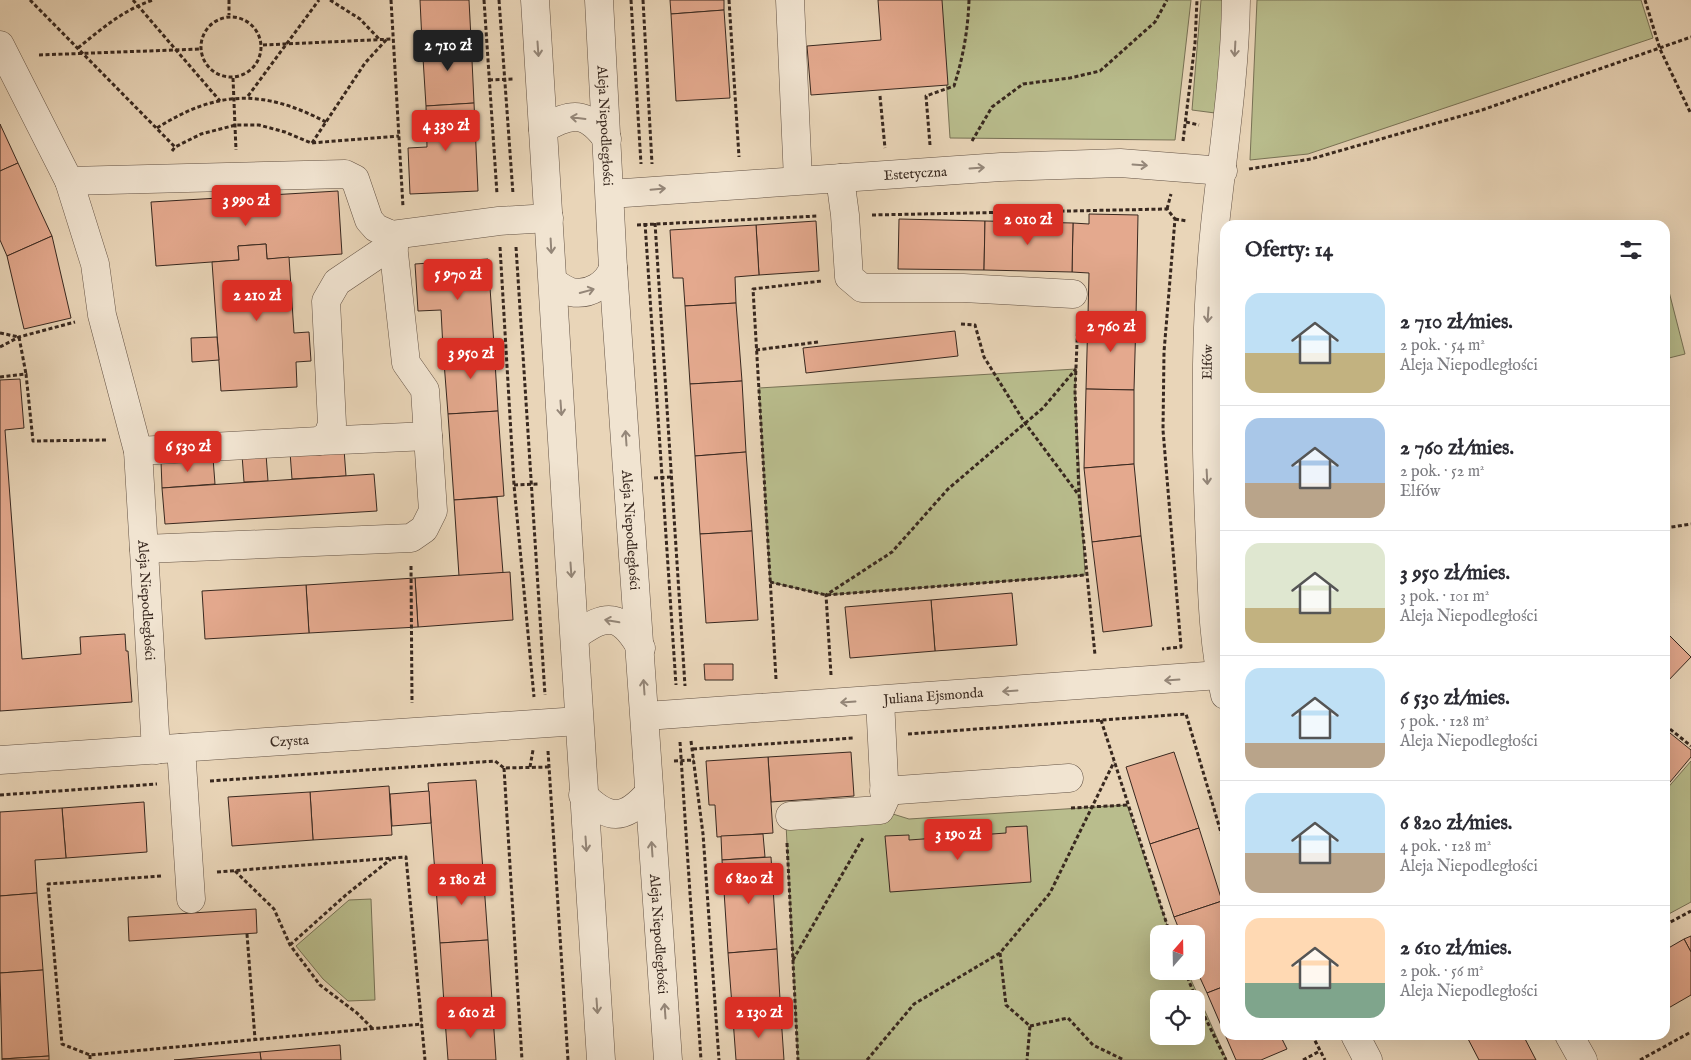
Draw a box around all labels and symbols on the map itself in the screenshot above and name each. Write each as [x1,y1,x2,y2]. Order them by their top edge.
pin: 2 710 zł [396,30,500,72]
one-way arrow [534,40,543,56]
one-way arrow [1230,40,1240,56]
street label: Aleja Niepodległości [592,64,617,187]
pin: 4 330 zł [394,110,498,152]
one-way arrow [570,113,586,123]
one-way arrow [1131,160,1147,169]
street label: Estetyczna [883,163,949,185]
one-way arrow [969,164,985,173]
pin: 3 990 zł [194,184,298,227]
one-way arrow [650,185,666,194]
pin: 2 010 zł [976,204,1080,246]
one-way arrow [546,237,555,253]
pin: 5 970 zł [406,258,510,301]
pin: 2 210 zł [205,280,309,322]
one-way arrow [579,285,595,295]
one-way arrow [1203,307,1213,323]
pin: 2 760 zł [1059,310,1163,353]
pin: 3 950 zł [419,338,523,380]
street label: Elfów [1199,343,1217,380]
one-way arrow [556,400,565,416]
pin: 6 530 zł [136,430,240,473]
one-way arrow [621,430,630,446]
street label: Aleja Niepodległości [617,468,643,591]
one-way arrow [1202,469,1211,485]
street label: Aleja Niepodległości [133,538,159,661]
one-way arrow [566,562,576,578]
one-way arrow [605,616,621,626]
one-way arrow [1164,675,1180,684]
one-way arrow [639,679,648,695]
street label: Juliana Ejsmonda [881,684,985,709]
one-way arrow [1002,686,1018,696]
one-way arrow [840,698,856,707]
street label: Czysta [269,731,310,752]
pin: 3 190 zł [906,818,1010,861]
one-way arrow [581,836,591,852]
one-way arrow [648,842,657,858]
pin: 6 820 zł [697,862,801,905]
pin: 2 180 zł [410,864,514,906]
street label: Aleja Niepodległości [645,872,671,995]
north arrow [1150,925,1205,980]
pin: 2 610 zł [419,996,523,1039]
pin: 2 130 zł [707,996,811,1039]
one-way arrow [593,998,602,1014]
one-way arrow [660,1004,669,1020]

